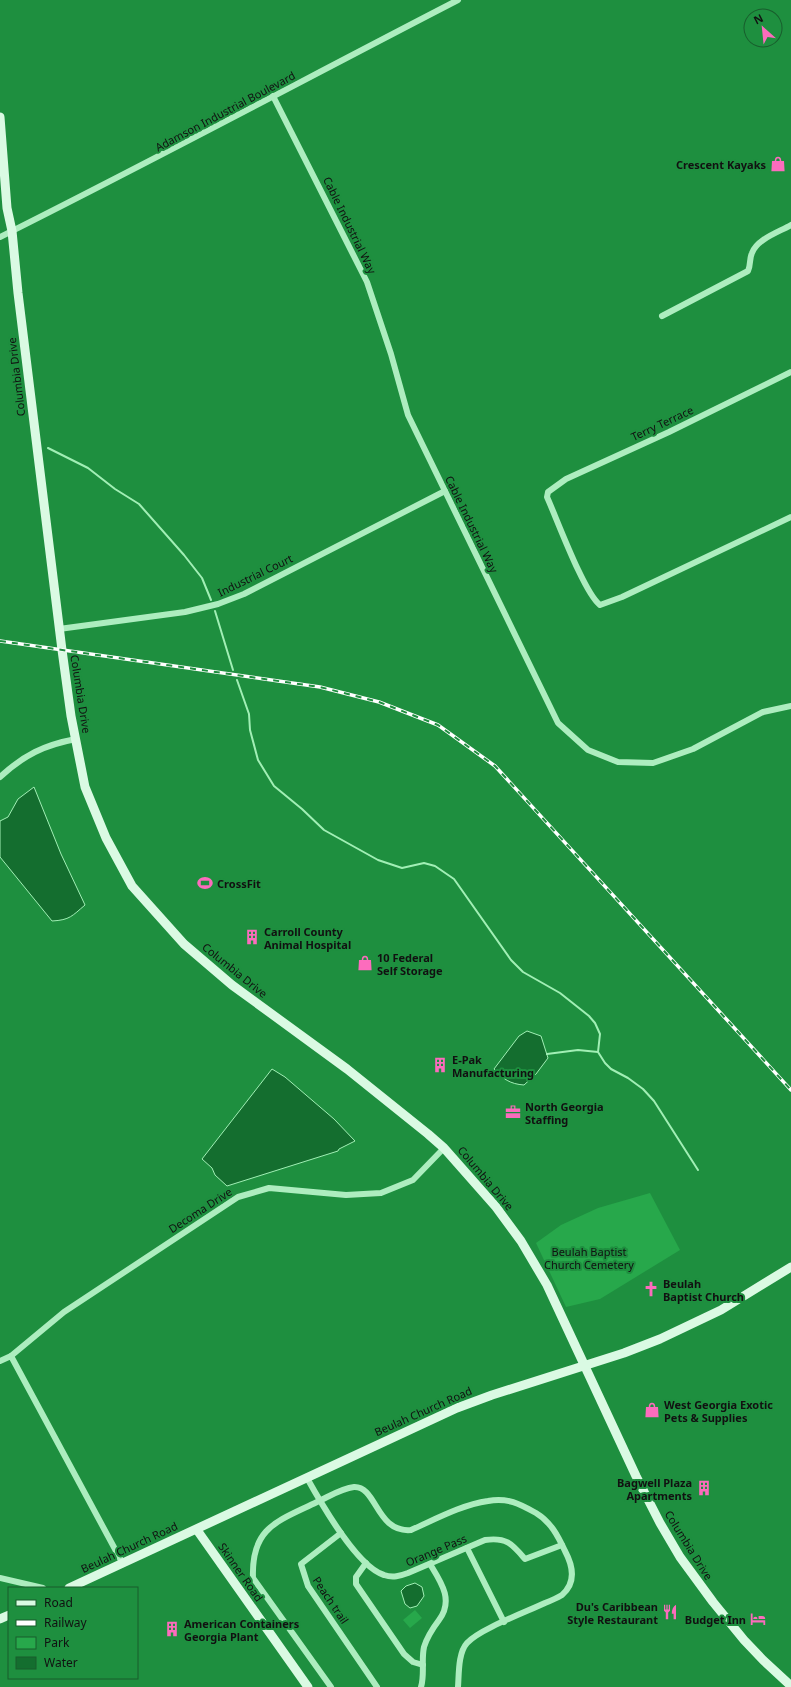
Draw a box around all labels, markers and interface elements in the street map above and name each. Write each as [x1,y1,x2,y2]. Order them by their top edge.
north arrow [743,8,783,48]
text: N [751,10,766,27]
street label: Adamson Industrial Boulevard [152,68,298,154]
shop icon: Crescent Kayaks [769,155,787,173]
place label: Crescent Kayaks [676,157,766,172]
street label: Cable Industrial Way [320,174,380,276]
street label: Columbia Drive [4,337,28,417]
street label: Terry Terrace [628,402,696,444]
street label: Cable Industrial Way [442,473,502,575]
street label: Industrial Court [215,550,295,600]
street label: Columbia Drive [67,654,95,734]
sports icon: CrossFit [196,874,214,892]
place label: CrossFit [217,876,261,891]
place label: Carroll County Animal Hospital [264,924,351,952]
building icon: Carroll County Animal Hospital [243,928,261,946]
street label: Columbia Drive [199,939,271,1001]
place label: 10 Federal Self Storage [377,950,443,978]
shop icon: 10 Federal Self Storage [356,954,374,972]
place label: E-Pak Manufacturing [452,1052,534,1080]
building icon: E-Pak Manufacturing [431,1056,449,1074]
place label: North Georgia Staffing [525,1099,604,1127]
office icon: North Georgia Staffing [504,1103,522,1121]
street label: Columbia Drive [455,1143,517,1213]
street label: Decoma Drive [165,1184,235,1236]
park label: Beulah Baptist Church Cemetery [544,1244,634,1272]
place label: Beulah Baptist Church [663,1276,744,1304]
church icon: Beulah Baptist Church [642,1280,660,1298]
street label: Beulah Church Road [372,1383,474,1439]
place label: West Georgia Exotic Pets & Supplies [664,1397,773,1425]
shop icon: West Georgia Exotic Pets & Supplies [643,1401,661,1419]
place label: Bagwell Plaza Apartments [617,1475,692,1503]
building icon: Bagwell Plaza Apartments [695,1479,713,1497]
street label: Columbia Drive [662,1507,716,1583]
street label: Beulah Church Road [78,1518,180,1576]
street label: Orange Pass [403,1530,469,1570]
street label: Skinner Road [215,1540,267,1604]
street label: Peach trail [310,1573,352,1627]
legend [8,1587,138,1679]
text: Road [44,1594,73,1611]
place label: Du's Caribbean Style Restaurant [567,1599,658,1627]
restaurant icon: Du's Caribbean Style Restaurant [661,1603,679,1621]
hotel icon: Budget Inn [749,1610,767,1628]
place label: Budget Inn [685,1612,746,1627]
text: Railway [44,1614,88,1631]
place label: American Containers Georgia Plant [184,1616,300,1644]
building icon: American Containers Georgia Plant [163,1620,181,1638]
text: Park [44,1634,70,1651]
text: Water [44,1654,78,1671]

